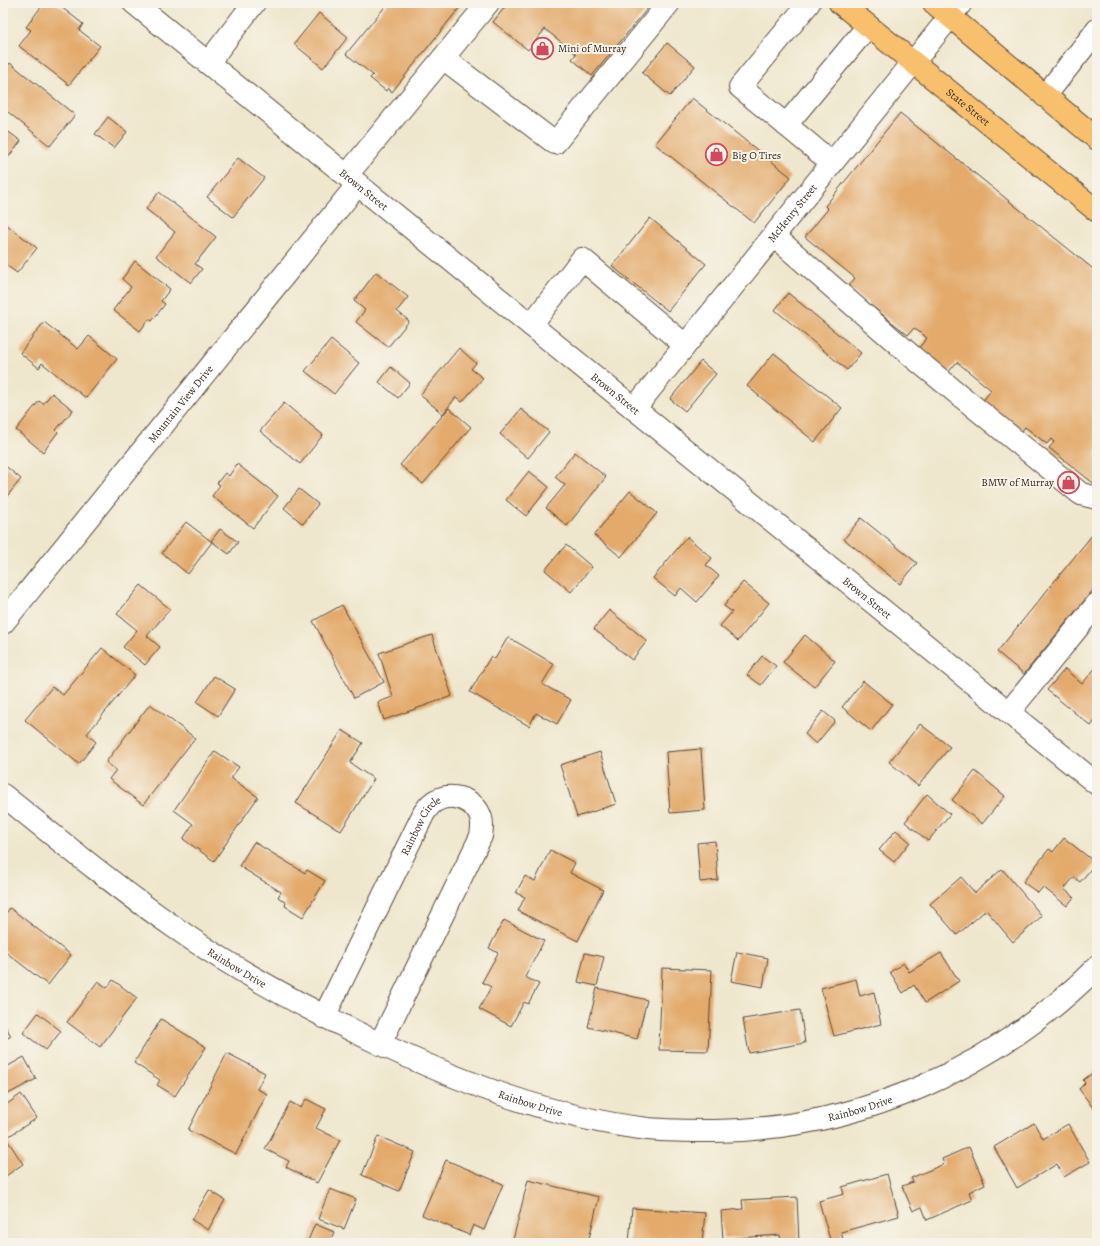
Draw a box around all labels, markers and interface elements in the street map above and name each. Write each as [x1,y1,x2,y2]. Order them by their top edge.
shop icon: Mini of Murray [530,35,556,61]
place label: Mini of Murray [558,41,626,56]
street label: State Street [943,85,993,130]
shop icon: Big O Tires [704,142,730,168]
place label: Big O Tires [732,148,781,163]
street label: Brown Street [336,165,391,214]
street label: McHenry Street [764,180,821,245]
street label: Mountain View Drive [145,362,217,446]
street label: Brown Street [588,370,643,419]
shop icon: BMW of Murray [1056,469,1082,495]
place label: BMW of Murray [981,475,1054,490]
street label: Brown Street [839,574,895,623]
street label: Rainbow Circle [397,792,443,858]
street label: Rainbow Drive [204,944,269,992]
street label: Rainbow Drive [496,1087,564,1120]
street label: Rainbow Drive [827,1092,895,1125]

